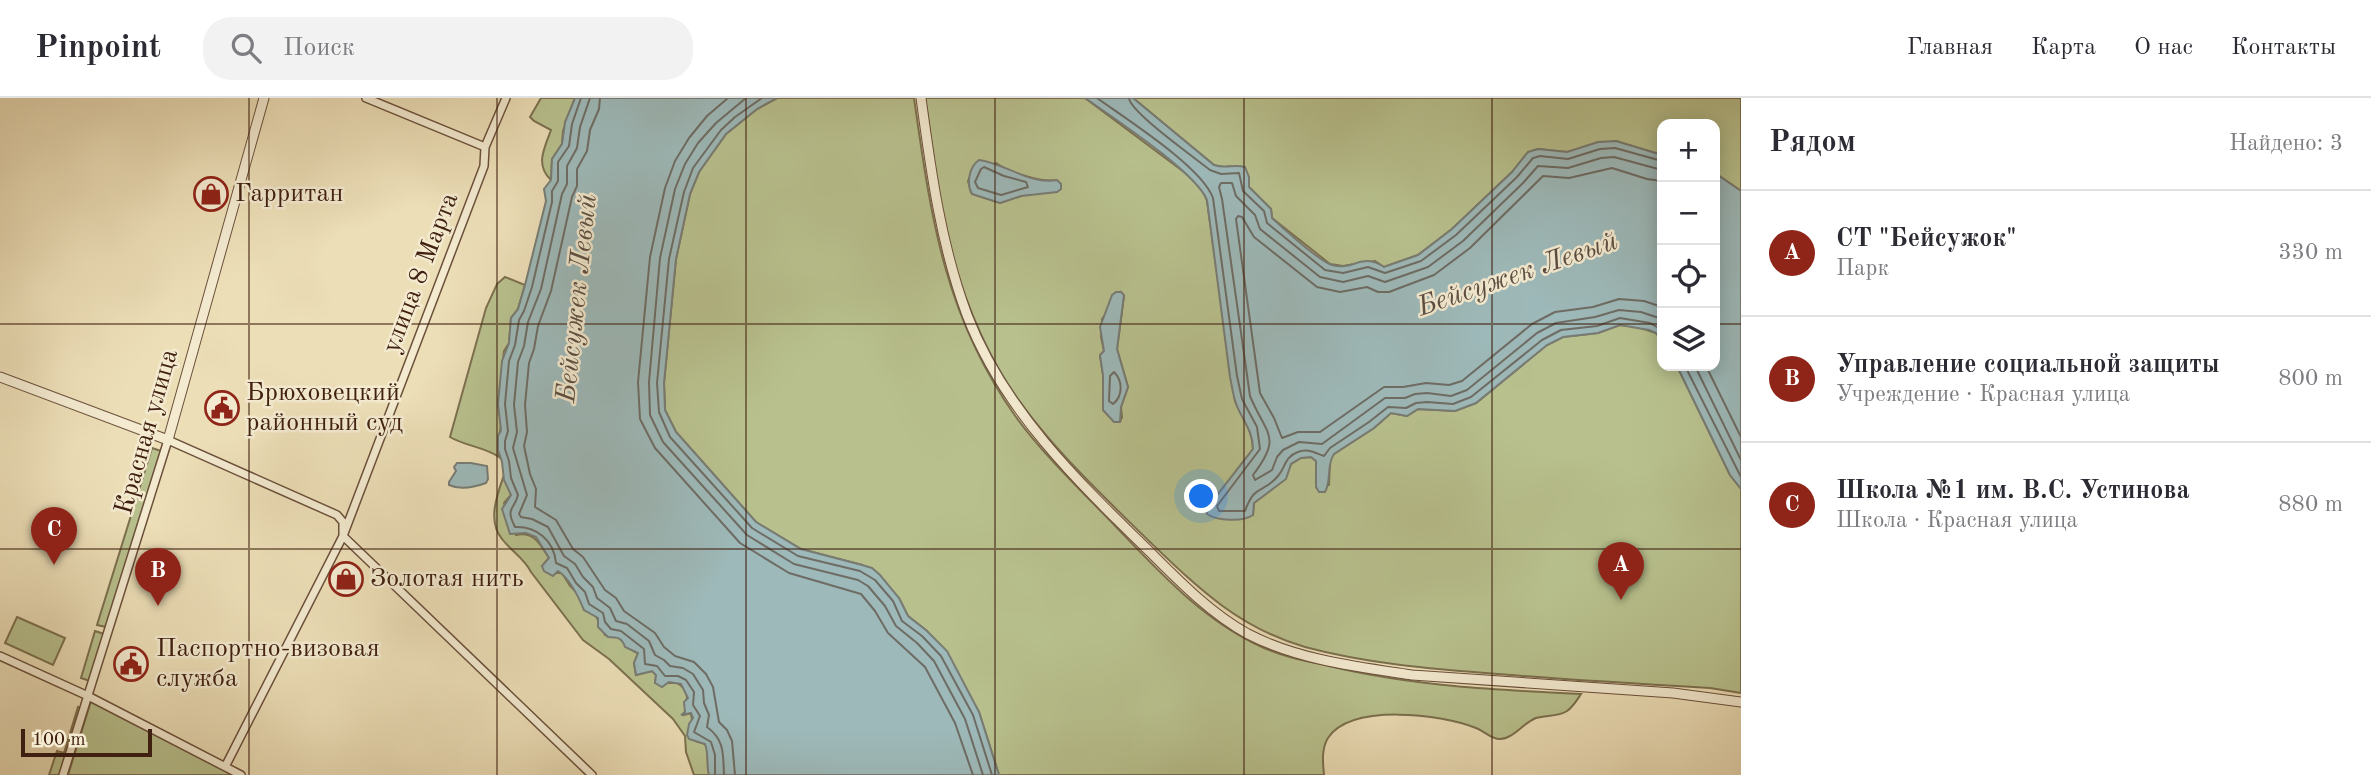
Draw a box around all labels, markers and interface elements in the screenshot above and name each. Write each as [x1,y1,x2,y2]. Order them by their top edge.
search box [203,17,693,80]
icon: search [227,29,265,67]
text: Pinpoint [35,32,161,65]
text: Поиск [283,35,355,61]
text: Главная [1907,36,1993,60]
text: Карта [2031,36,2096,60]
text: О нас [2134,36,2193,60]
text: Контакты [2231,36,2336,60]
map controls [1657,119,1720,371]
button: + [1657,119,1720,182]
text: Рядом [1769,128,1856,158]
text: Найдено: 3 [2229,132,2343,155]
shop icon: Гарритан [192,175,230,213]
place label: Гарритан [235,181,344,207]
button: − [1657,182,1720,245]
street label: улица 8 Марта [379,189,464,357]
water label: Бейсужек Левый [553,192,603,405]
text: СТ "Бейсужок" [1836,226,2016,252]
water label: Бейсужек Левый [1413,228,1622,323]
text: A [1783,241,1801,264]
text: 330 m [2278,241,2343,264]
button: locate [1657,245,1720,308]
text: Парк [1836,257,1889,280]
button: layers [1657,308,1720,371]
street label: Красная улица [111,346,183,518]
text: Управление социальной защиты [1836,352,2220,378]
text: B [1784,367,1800,390]
text: 800 m [2278,367,2343,390]
place label: Брюховецкий районный суд [246,380,403,436]
text: Учреждение · Красная улица [1836,383,2130,406]
public building icon: Брюховецкий районный суд [203,389,241,427]
text: Школа №1 им. В.С. Устинова [1836,478,2190,504]
your location [1184,479,1218,513]
text: C [1784,493,1800,516]
text: 880 m [2278,493,2343,516]
pin: C [31,507,77,565]
text: Школа · Красная улица [1836,509,2078,532]
pin: A [1598,542,1644,600]
pin: B [135,548,181,606]
shop icon: Золотая нить [327,560,365,598]
place label: Золотая нить [370,566,524,592]
place label: Паспортно-визовая служба [156,636,380,692]
public building icon: Паспортно-визовая служба [112,645,150,683]
scale bar [21,726,152,758]
text: 100 m [32,731,85,750]

